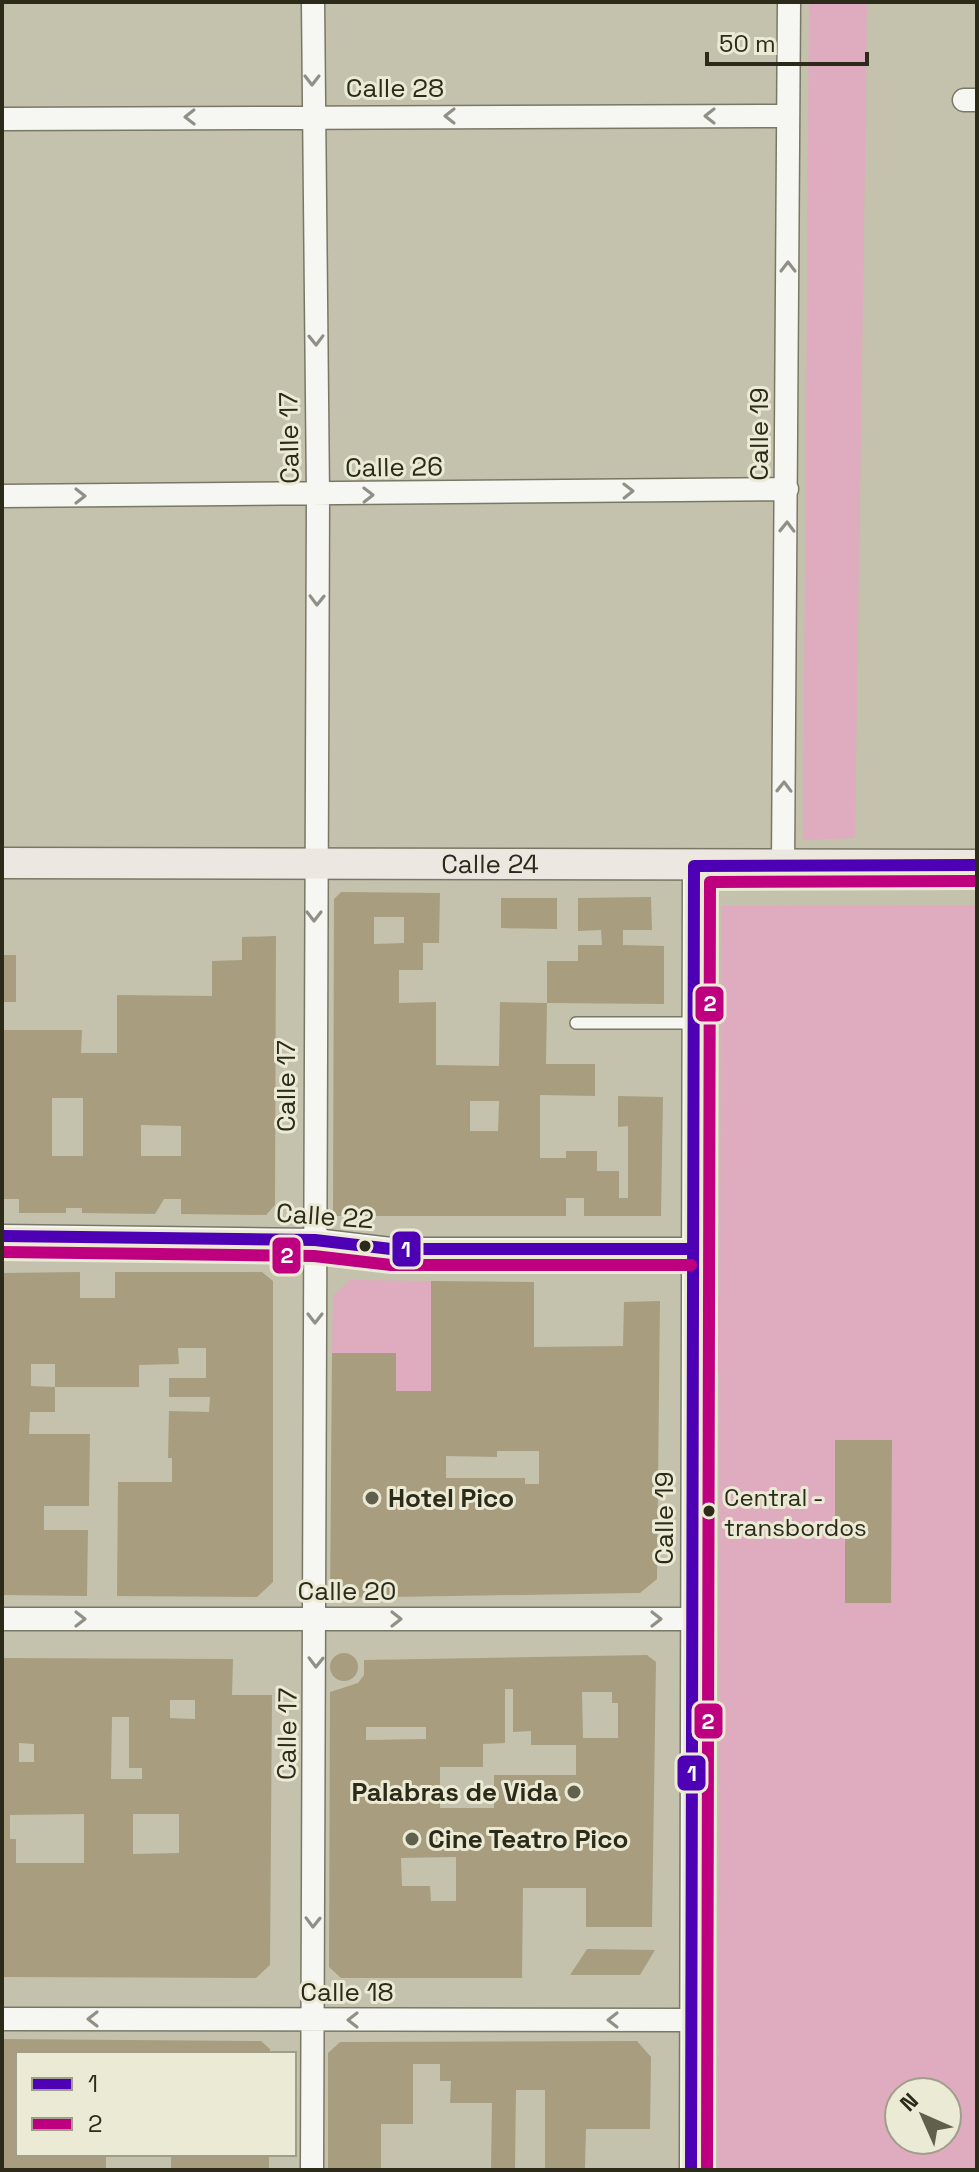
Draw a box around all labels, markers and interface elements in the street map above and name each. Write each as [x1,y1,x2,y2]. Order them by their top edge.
scale bar [707,16,867,66]
text: 50 m [719,28,776,59]
street label: Calle 28 [346,71,444,105]
one-way arrow [304,74,321,87]
one-way arrow [443,107,456,125]
one-way arrow [703,107,716,125]
one-way arrow [183,108,196,126]
one-way arrow [779,260,797,273]
one-way arrow [307,334,324,347]
street label: Calle 19 [742,387,776,481]
street label: Calle 17 [271,392,307,484]
street label: Calle 26 [345,449,443,485]
one-way arrow [622,483,635,500]
one-way arrow [362,486,375,504]
one-way arrow [74,487,87,505]
one-way arrow [778,520,796,533]
one-way arrow [308,594,326,607]
one-way arrow [775,780,793,793]
street label: Calle 24 [441,847,539,881]
one-way arrow [305,910,323,923]
line badge: 2 [694,985,725,1023]
text: 2 [703,989,717,1017]
street label: Calle 17 [269,1040,303,1132]
street label: Calle 22 [275,1196,375,1236]
line badge: 1 [391,1230,422,1268]
text: 1 [401,1235,411,1263]
line badge: 2 [271,1236,302,1275]
unlabelled marker [357,1238,373,1254]
text: 2 [280,1241,294,1269]
one-way arrow [306,1312,324,1325]
street label: Calle 19 [647,1471,681,1565]
place label: Hotel Pico [388,1481,514,1515]
place label: Central - transbordos [724,1482,867,1543]
marker: Hotel Pico [363,1489,381,1507]
marker: Central - transbordos [701,1503,717,1519]
street label: Calle 20 [298,1574,396,1608]
one-way arrow [74,1610,87,1628]
one-way arrow [390,1610,403,1628]
one-way arrow [650,1610,663,1628]
one-way arrow [307,1656,325,1669]
street label: Calle 17 [269,1688,305,1780]
line badge: 2 [693,1702,724,1740]
text: 2 [701,1707,715,1735]
line badge: 1 [676,1754,707,1792]
text: 1 [687,1759,697,1787]
place label: Palabras de Vida [351,1775,558,1809]
marker: Palabras de Vida [565,1783,583,1801]
place label: Cine Teatro Pico [428,1822,628,1856]
marker: Cine Teatro Pico [403,1830,421,1848]
one-way arrow [304,1916,322,1929]
street label: Calle 18 [300,1975,394,2009]
one-way arrow [86,2010,99,2028]
one-way arrow [346,2011,359,2029]
one-way arrow [606,2011,619,2029]
legend [16,2052,296,2156]
text: 1 [88,2068,98,2099]
north arrow [883,2076,963,2156]
text: N [894,2087,924,2117]
text: 2 [88,2108,102,2139]

